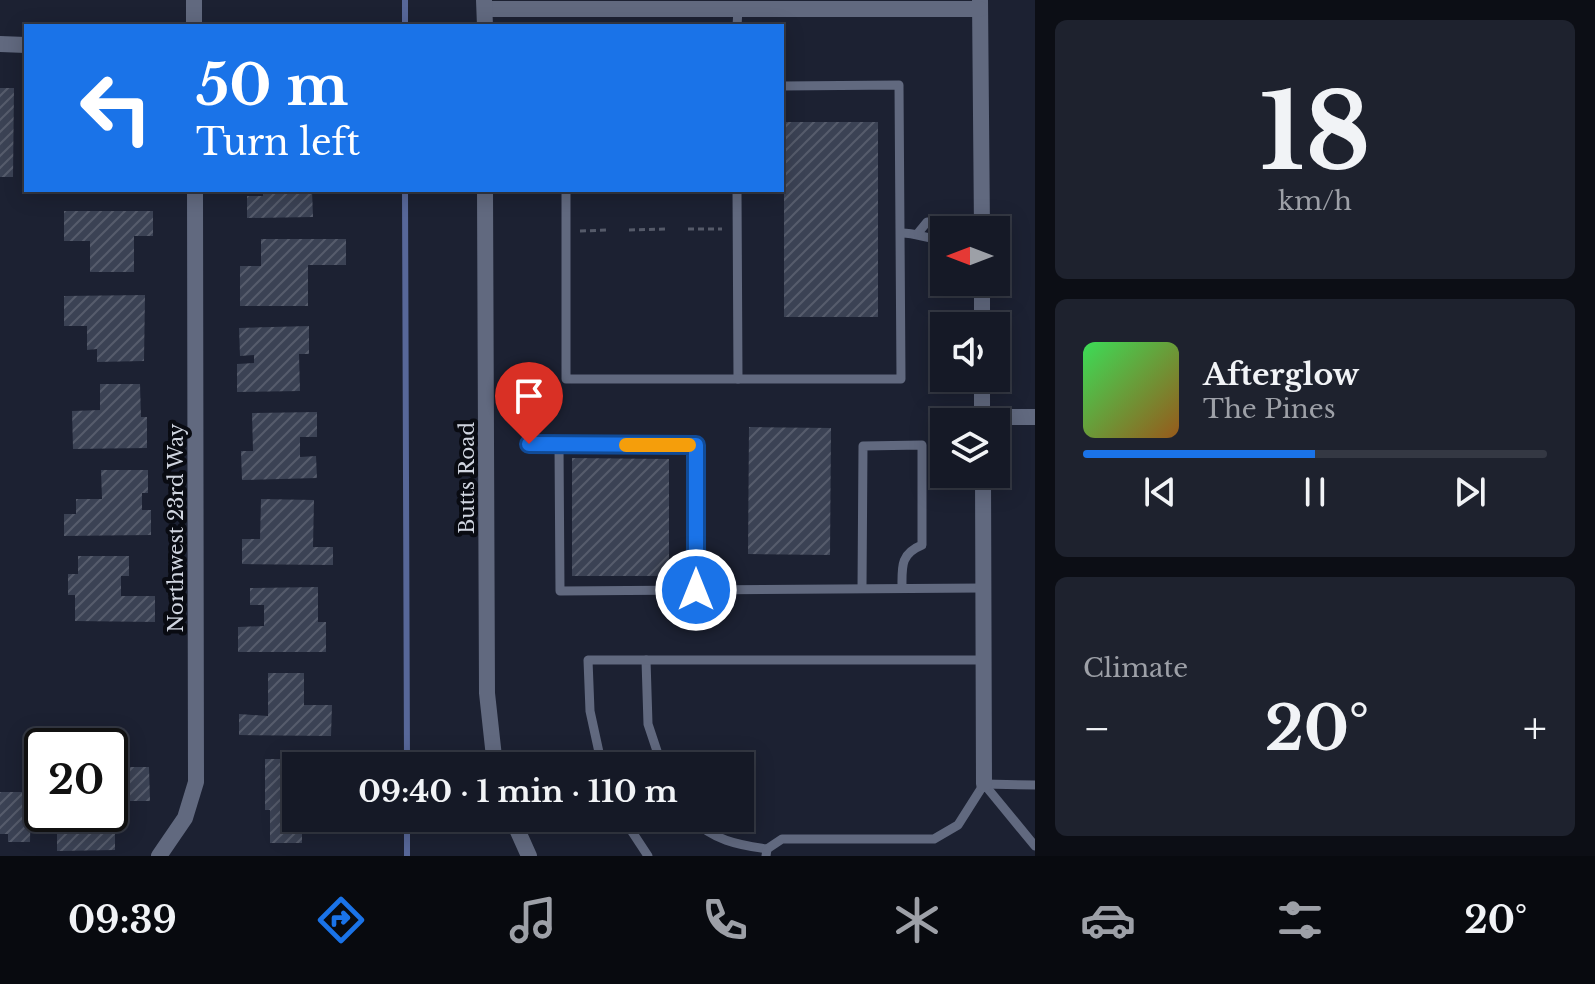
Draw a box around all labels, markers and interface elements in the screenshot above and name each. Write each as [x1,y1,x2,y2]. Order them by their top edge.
text: 50 m [196,51,348,120]
icon: left [64,56,168,160]
text: 18 [1259,68,1371,197]
text: Turn left [196,120,360,165]
text: km/h [1278,185,1352,217]
north arrow [930,216,1010,296]
map controls [930,216,1010,488]
button: sound [930,312,1010,392]
text: Afterglow [1203,356,1359,393]
pin [495,362,563,444]
icon: arrive [507,374,551,418]
text: The Pines [1203,393,1335,425]
button: layers [930,408,1010,488]
street label: Butts Road [455,422,479,534]
street label: Northwest 23rd Way [164,423,188,633]
icon: previous [1138,470,1182,514]
icon: pause [1293,470,1337,514]
icon: next [1448,470,1492,514]
position arrow [654,548,738,632]
text: Climate [1083,652,1188,684]
text: 20° [1265,692,1369,766]
text: − [1083,701,1111,756]
text: + [1523,701,1547,756]
speed limit sign: 20 [24,728,128,832]
text: 09:40 · 1 min · 110 m [358,773,678,810]
icon: directions [313,892,369,948]
icon: music [505,892,561,948]
icon: phone [697,892,753,948]
icon: climate [889,892,945,948]
icon: car [1080,892,1136,948]
icon: filters [1272,892,1328,948]
text: 09:39 [68,898,177,943]
text: 20° [1464,898,1527,943]

